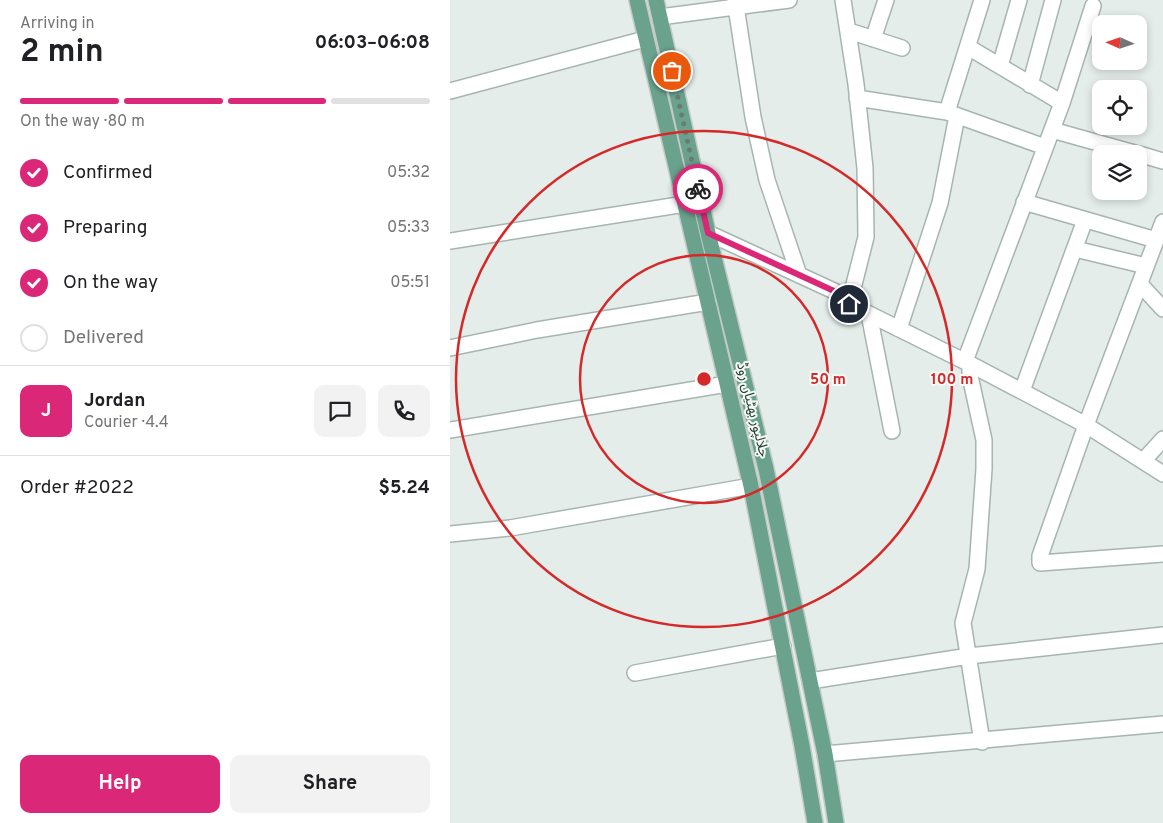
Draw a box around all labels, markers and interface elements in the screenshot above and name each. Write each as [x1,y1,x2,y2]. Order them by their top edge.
text: Arriving in [20,14,95,34]
north arrow [1092,15,1148,70]
map controls [1092,15,1147,200]
text: 06:03–06:08 [315,31,430,55]
text: 2 min [20,33,104,73]
pin [651,50,693,92]
icon: bag [658,57,686,85]
button: locate [1092,80,1147,135]
text: On the way · 80 m [20,112,145,132]
button: layers [1092,145,1147,200]
icon: check [20,159,48,187]
text: Confirmed [63,161,153,185]
text: 05:32 [387,163,430,183]
courier [673,164,723,214]
icon: bike [684,175,712,203]
icon: check [20,214,48,242]
text: Preparing [63,216,147,240]
text: 05:33 [387,218,430,238]
icon: check [20,269,48,297]
text: On the way [63,271,158,295]
text: 05:51 [390,273,430,293]
pin [828,283,870,325]
icon: home [835,290,863,318]
text: Delivered [63,326,144,350]
street label: جلالپور بھٹیاں روڈ [732,361,772,459]
centre of rings [695,370,713,388]
text: 50 m [810,371,846,390]
text: 100 m [931,371,973,390]
button: chat [314,385,366,437]
button: phone [378,385,430,437]
text: Jordan [84,389,146,413]
text: J [41,399,51,423]
text: Courier · 4.4 [84,413,169,433]
text: Order #2022 [20,476,134,500]
text: $5.24 [378,476,430,500]
button: Help [20,755,220,813]
button: Share [230,755,430,813]

